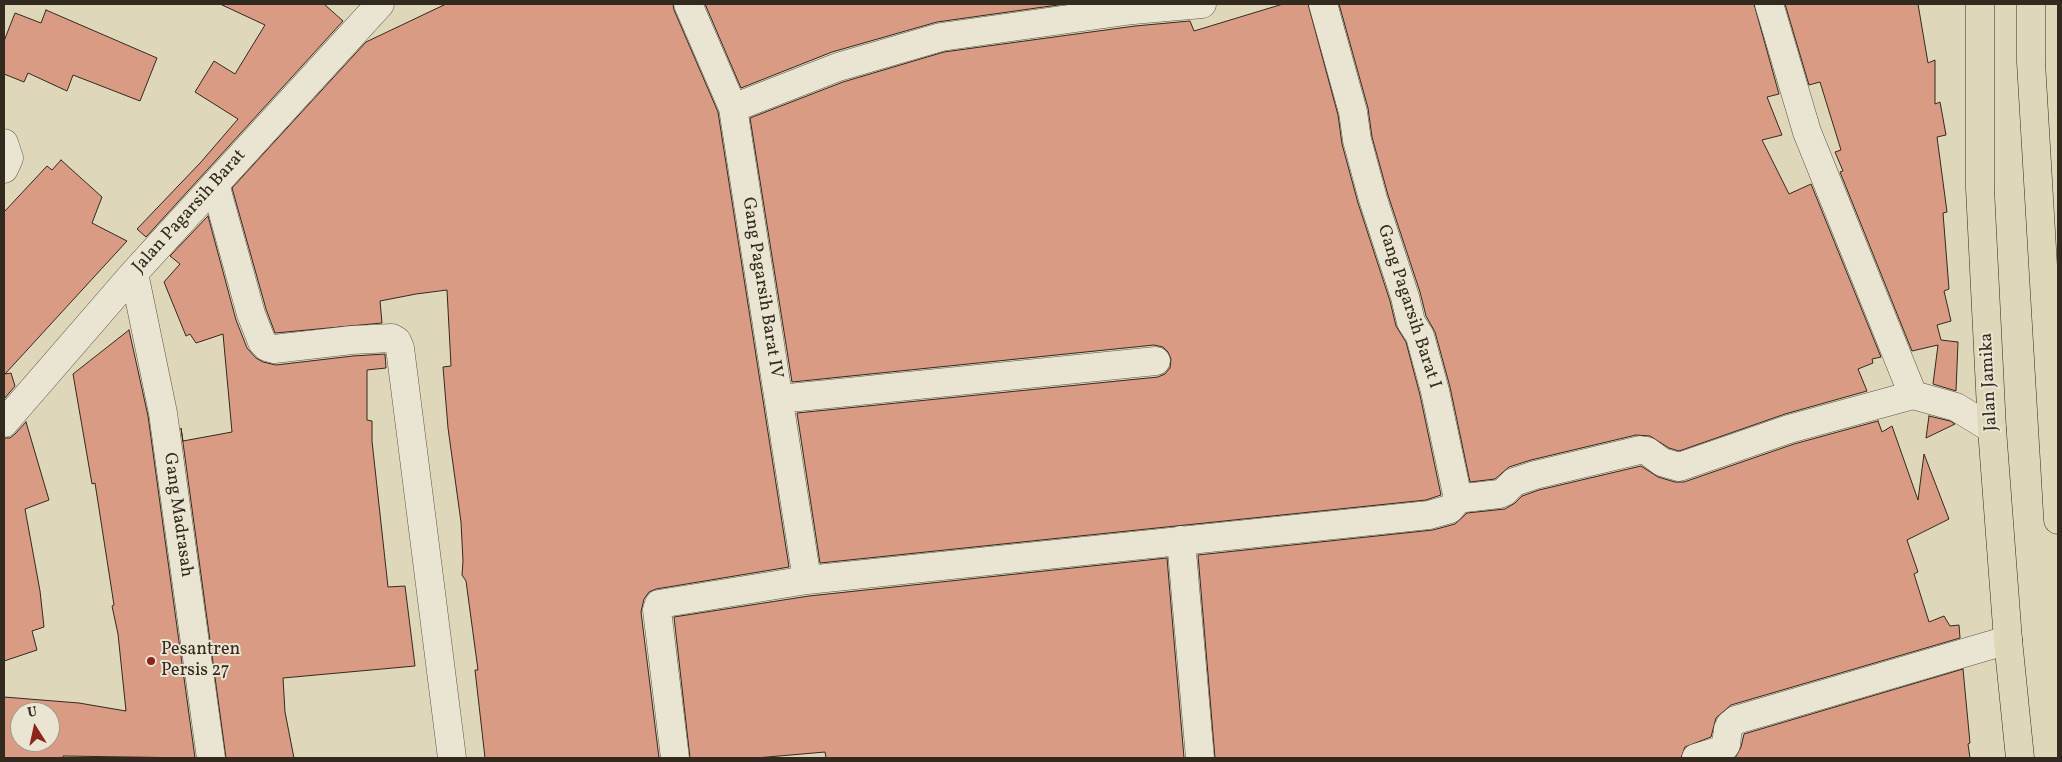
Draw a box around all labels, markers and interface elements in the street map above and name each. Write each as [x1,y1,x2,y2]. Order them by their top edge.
street label: Jalan Pagarsih Barat [129,146,251,278]
street label: Gang Pagarsih Barat IV [736,196,786,380]
street label: Gang Pagarsih Barat I [1371,222,1445,392]
street label: Jalan Jamika [1977,332,2003,432]
street label: Gang Madrasah [158,451,196,579]
place label: Pesantren Persis 27 [161,640,240,682]
marker: Pesantren Persis 27 [145,655,157,667]
north arrow [10,702,60,752]
text: U [26,703,39,723]

